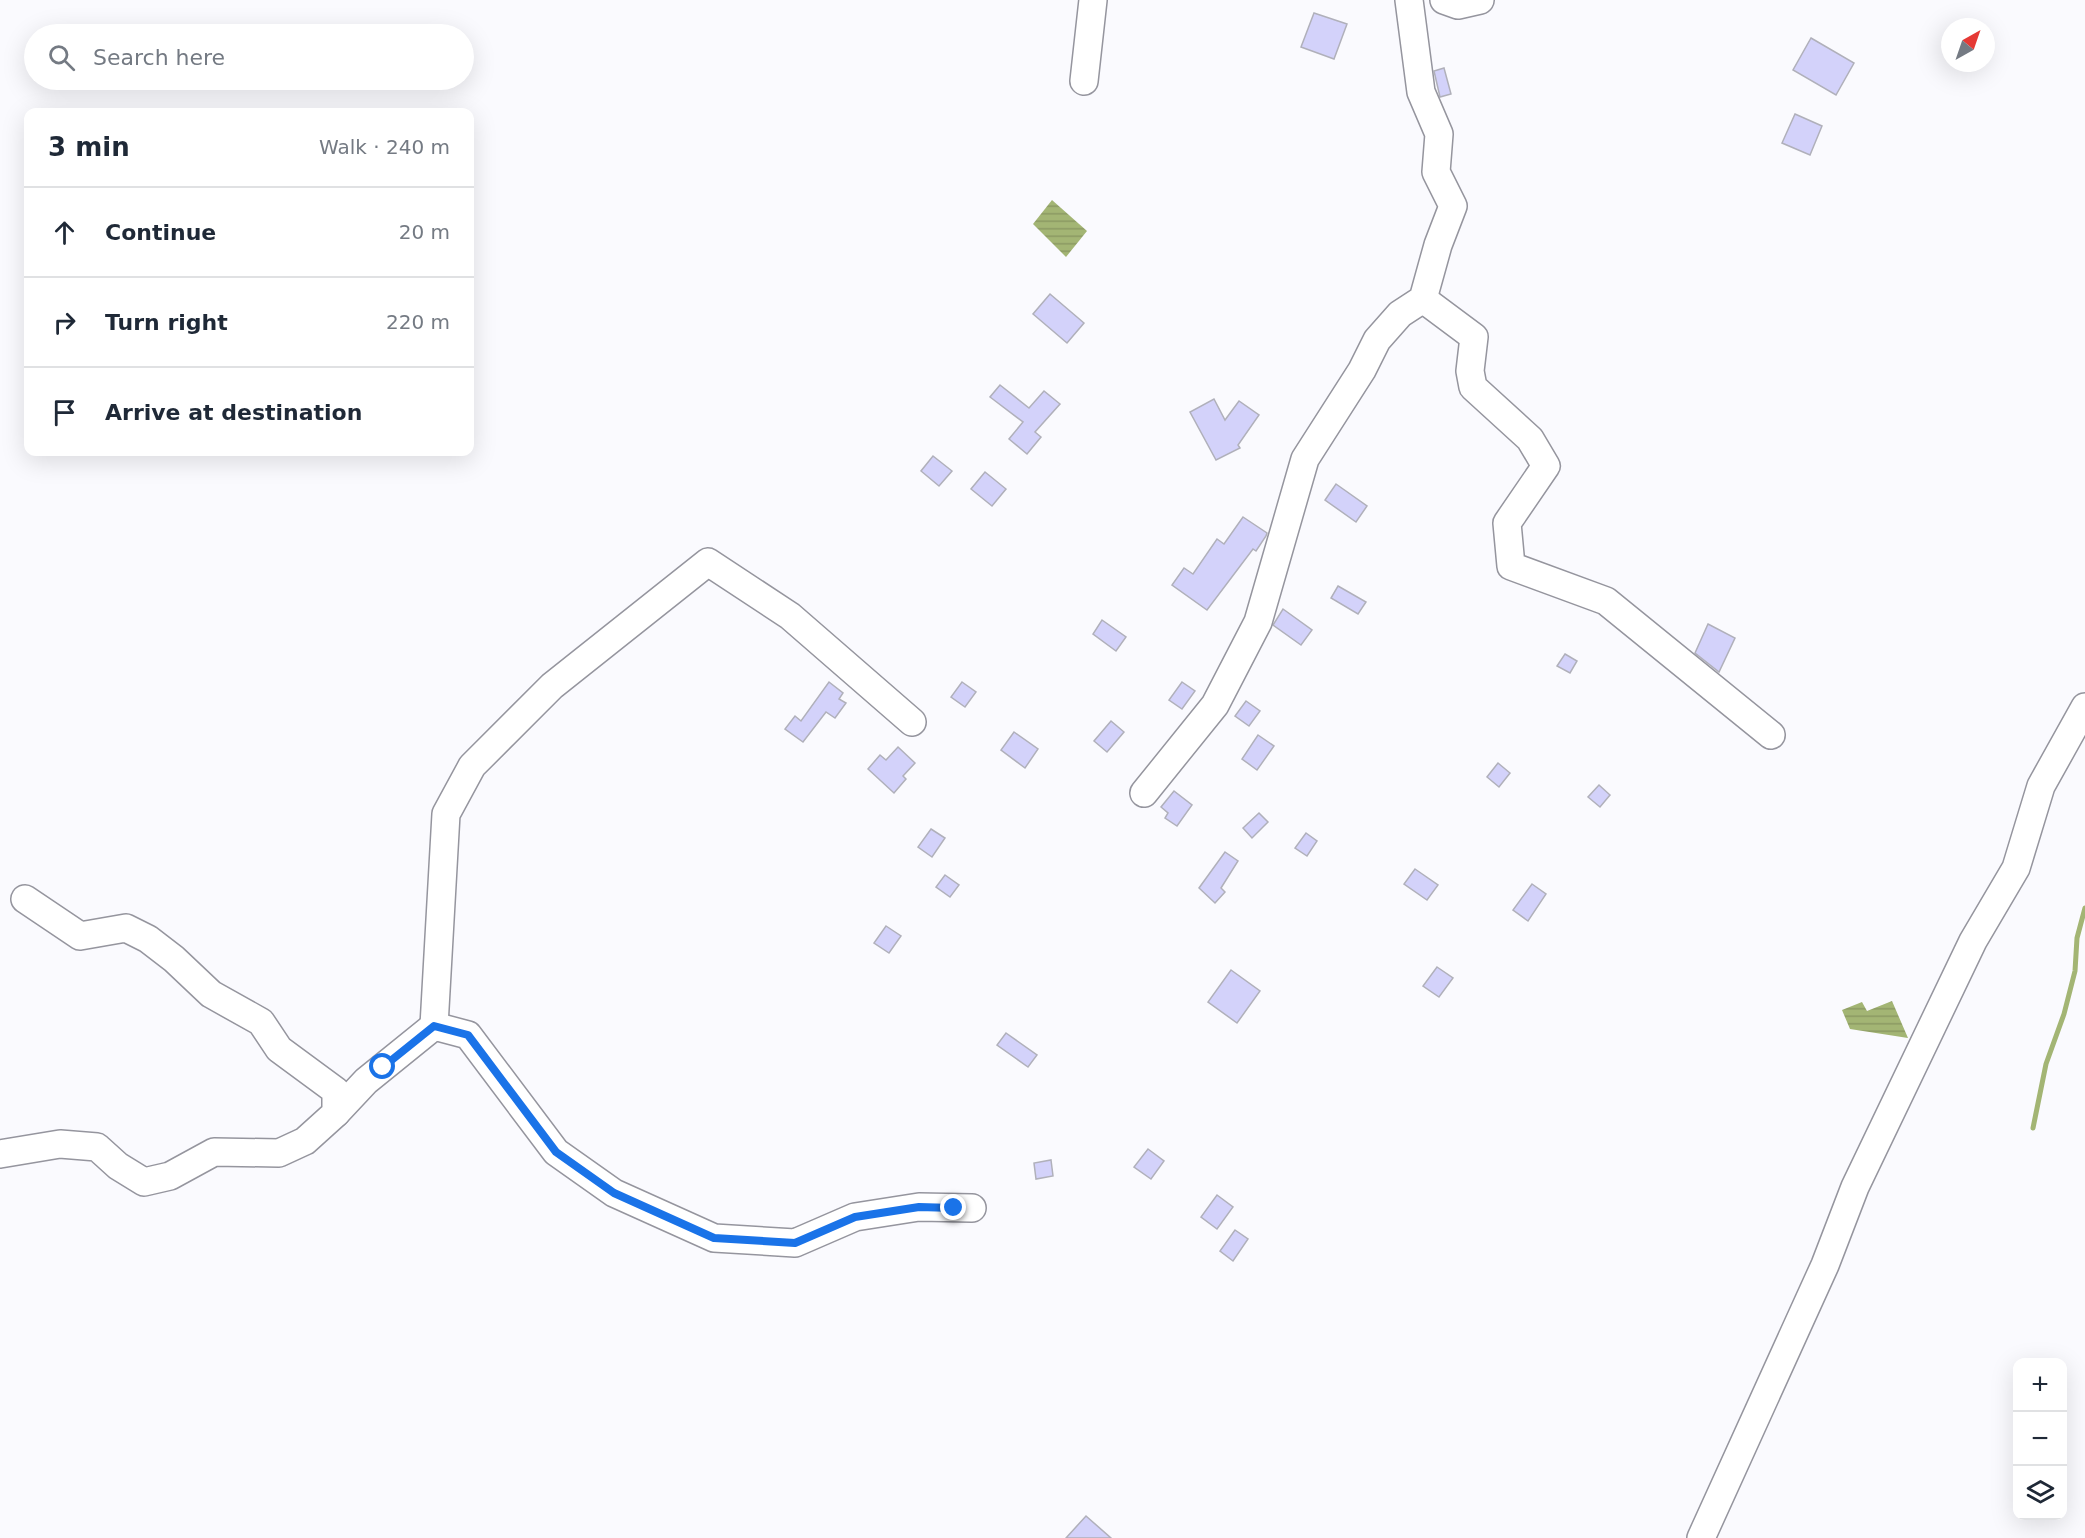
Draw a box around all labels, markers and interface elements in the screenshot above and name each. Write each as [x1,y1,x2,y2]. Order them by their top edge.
north arrow [1941,18,1995,72]
search box [24,24,474,90]
icon: search [45,41,78,74]
text: Search here [93,45,225,70]
text: 3 min [48,132,130,162]
text: Walk · 240 m [319,135,450,159]
icon: ahead [48,216,81,249]
text: Continue [105,220,216,245]
text: 20 m [399,220,450,244]
icon: right [48,306,81,339]
text: Turn right [105,310,228,335]
text: 220 m [386,310,450,334]
icon: arrive [48,396,81,429]
text: Arrive at destination [105,400,362,425]
route start [369,1053,395,1079]
route end [940,1194,966,1220]
map controls [2013,1358,2067,1520]
button: + [2013,1358,2067,1412]
button: − [2013,1412,2067,1466]
button: layers [2013,1466,2067,1520]

